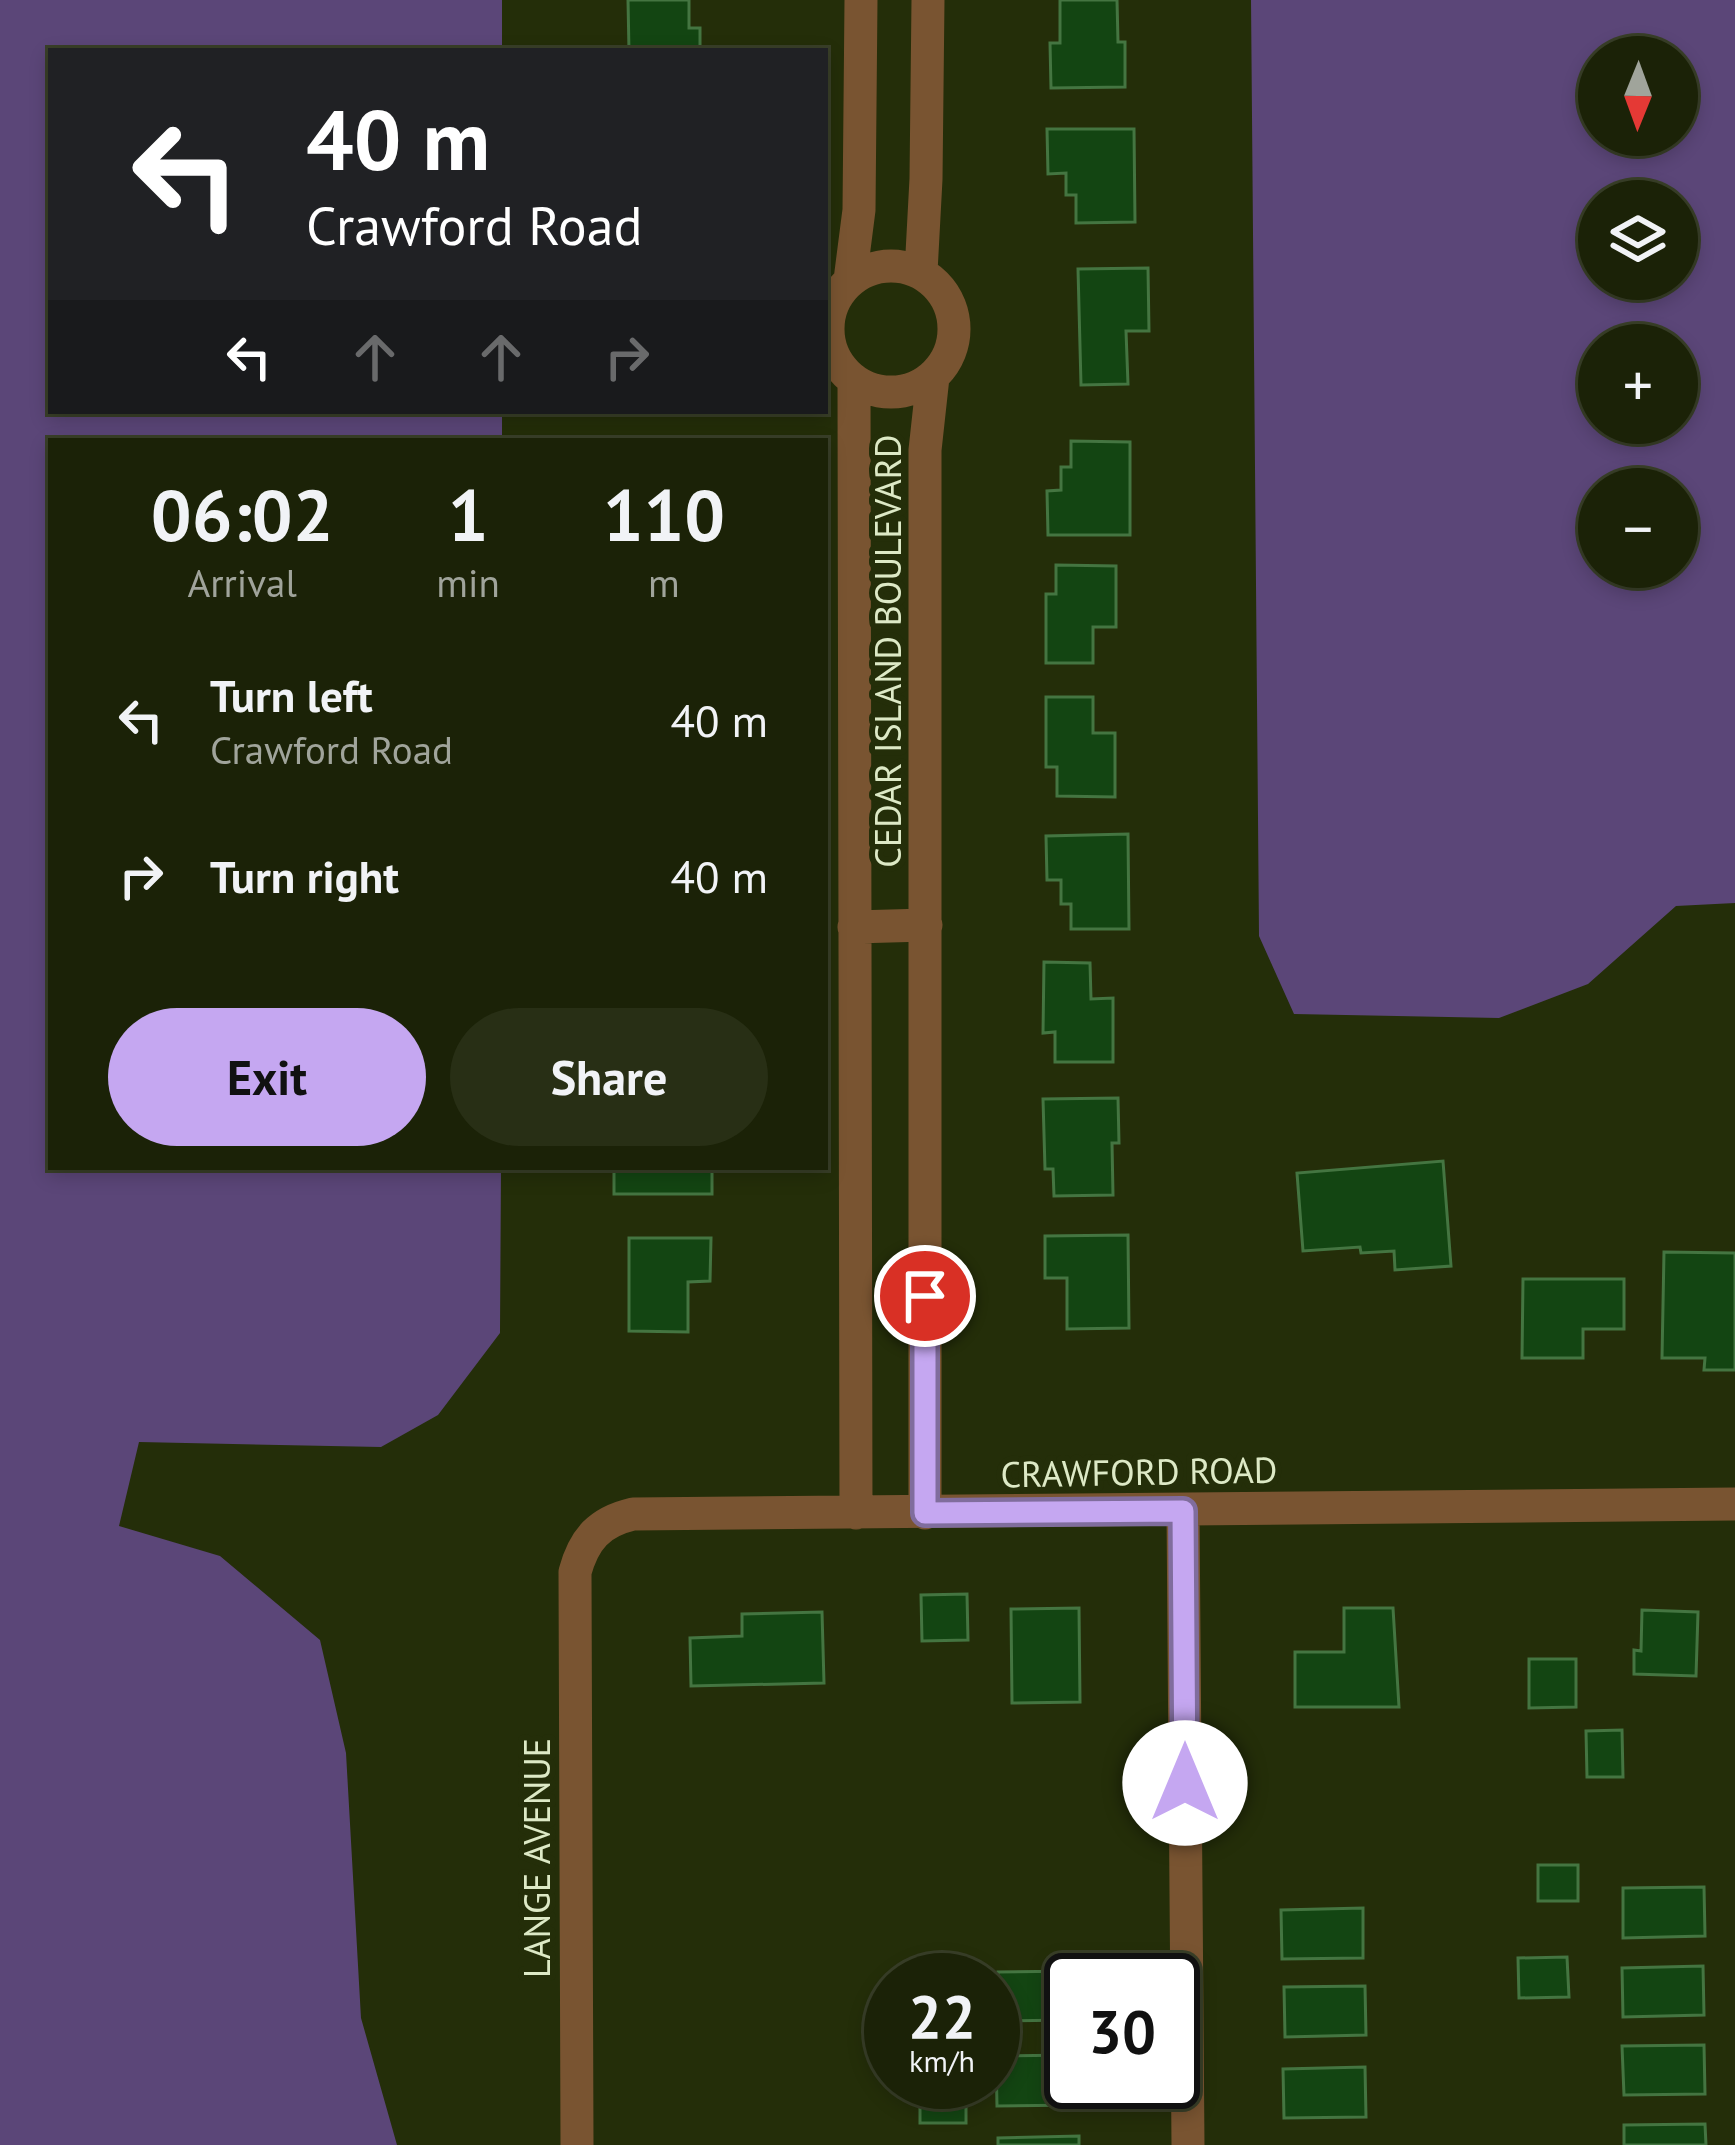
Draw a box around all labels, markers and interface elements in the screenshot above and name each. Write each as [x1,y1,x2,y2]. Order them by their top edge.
north arrow [1578,36,1698,156]
map controls [1578,36,1698,588]
text: 40 m [306,84,490,193]
icon: left [108,96,264,252]
button: layers [1578,180,1698,300]
text: Crawford Road [306,190,642,260]
icon: left [216,324,282,390]
icon: ahead [342,324,408,390]
icon: ahead [468,324,534,390]
icon: right [594,324,660,390]
button: + [1578,324,1698,444]
street label: CEDAR ISLAND BOULEVARD [864,434,911,868]
text: 06:02 [151,468,334,561]
text: 1 [448,468,489,561]
text: 110 [603,468,725,561]
button: − [1578,468,1698,588]
text: Arrival [188,557,297,608]
text: min [436,557,500,608]
text: m [648,557,680,608]
text: Turn left [210,666,373,724]
icon: left [108,687,174,753]
text: 40 m [670,691,768,749]
text: Crawford Road [210,724,453,775]
icon: right [108,843,174,909]
text: Turn right [210,847,399,905]
text: 40 m [670,847,768,905]
button: Exit [108,1008,426,1146]
button: Share [450,1008,768,1146]
pin [874,1245,976,1347]
icon: arrive [892,1263,958,1329]
street label: CRAWFORD ROAD [1000,1446,1278,1497]
position arrow [1122,1720,1248,1846]
street label: LANGE AVENUE [513,1738,560,1978]
speed limit sign: 30 [1044,1953,1200,2109]
text: 22 [908,1977,976,2055]
text: km/h [909,2041,975,2080]

